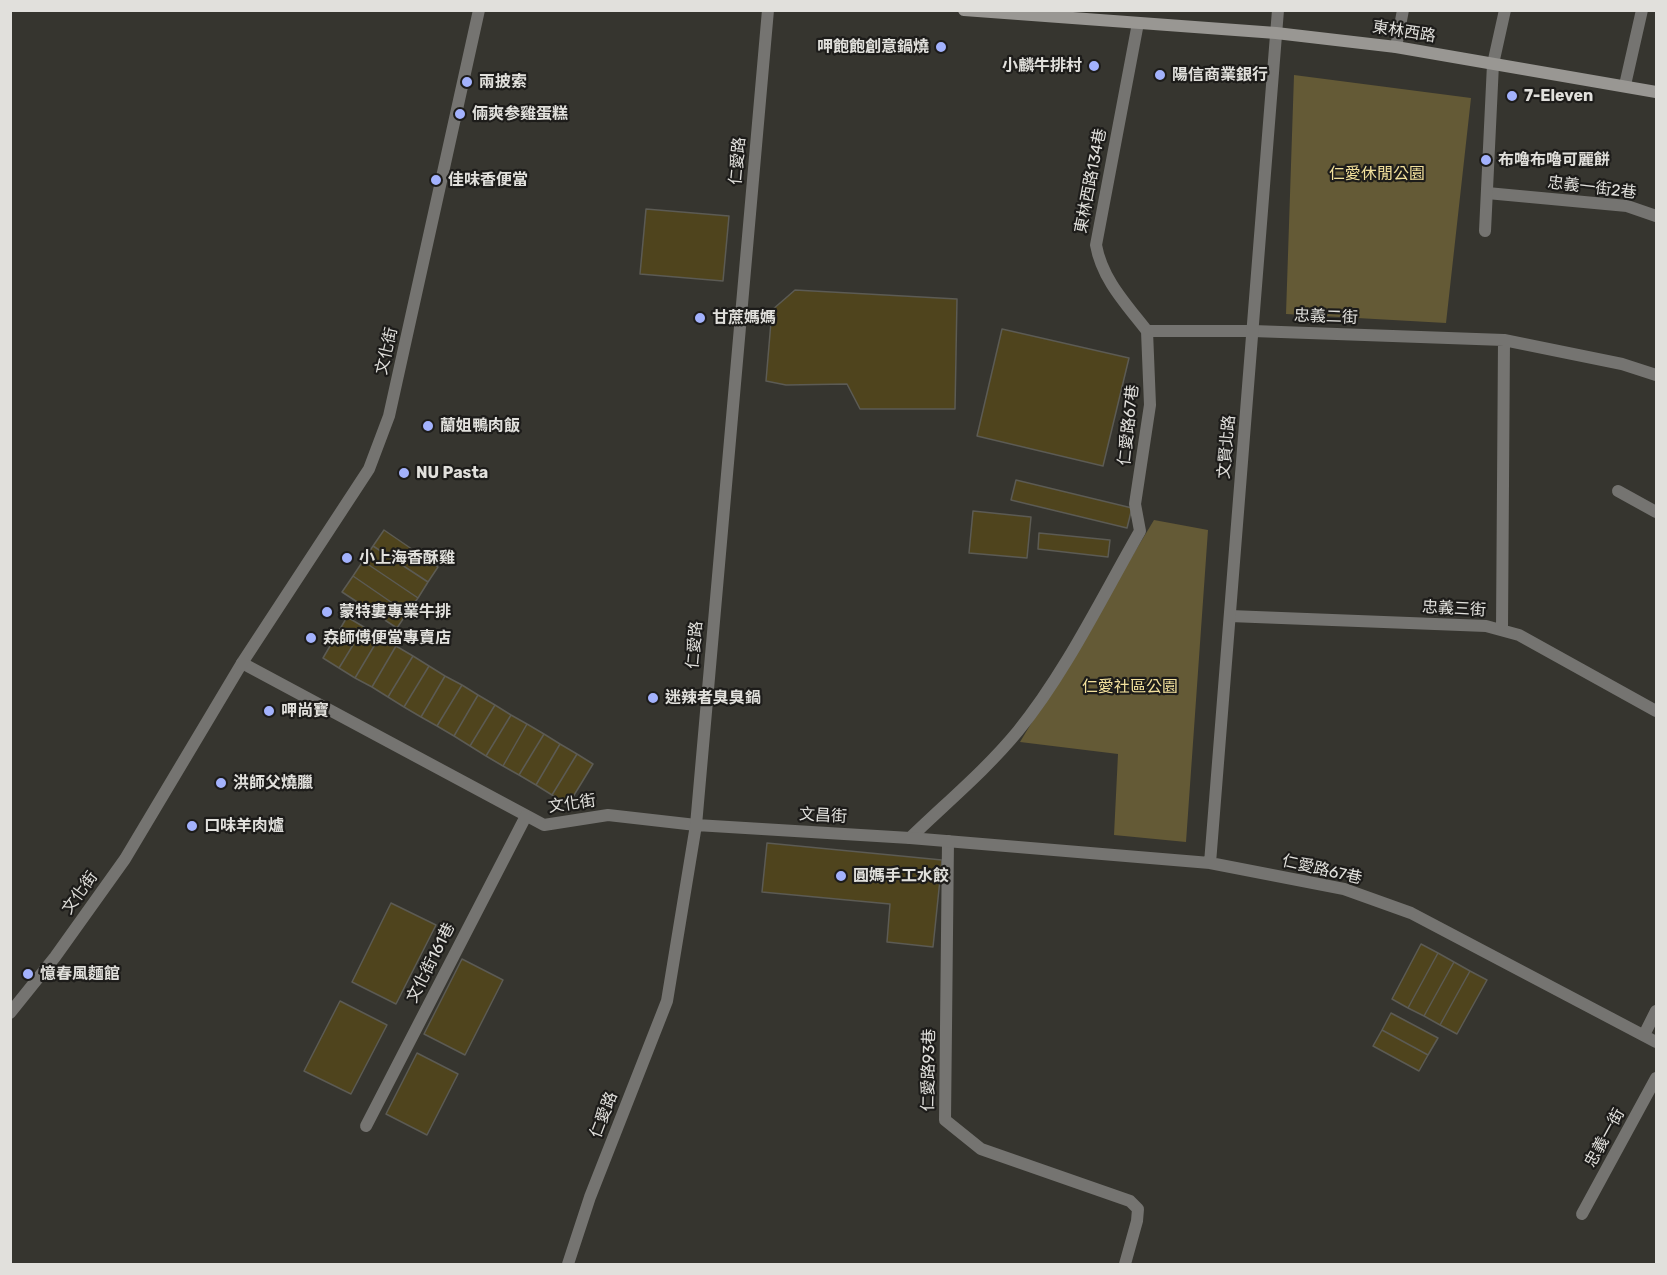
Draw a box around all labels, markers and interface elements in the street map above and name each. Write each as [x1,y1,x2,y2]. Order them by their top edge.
street label: 東林西路 [1371,18,1437,46]
place label: 呷飽飽創意鍋燒 [817,37,929,57]
marker: 呷飽飽創意鍋燒 [934,40,948,54]
place label: 小麟牛排村 [1002,56,1082,76]
marker: 小麟牛排村 [1087,59,1101,73]
place label: 陽信商業銀行 [1172,65,1268,85]
marker: 陽信商業銀行 [1153,68,1167,82]
place label: 兩披索 [479,72,527,92]
marker: 兩披索 [460,75,474,89]
place label: 7-Eleven [1524,86,1593,106]
marker: 7-Eleven [1505,89,1519,103]
place label: 倆爽参雞蛋糕 [472,104,568,124]
marker: 倆爽参雞蛋糕 [453,107,467,121]
street label: 東林西路134巷 [1071,127,1111,235]
street label: 仁愛路 [726,136,750,186]
place label: 布嚕布嚕可麗餅 [1498,150,1610,170]
marker: 布嚕布嚕可麗餅 [1479,153,1493,167]
park label: 仁愛休閒公園 [1329,164,1425,184]
place label: 佳味香便當 [448,170,528,190]
marker: 佳味香便當 [429,173,443,187]
street label: 忠義一街2巷 [1546,173,1638,203]
street label: 忠義二街 [1294,306,1358,328]
place label: 甘蔗媽媽 [712,308,776,328]
marker: 甘蔗媽媽 [693,311,707,325]
street label: 文化街 [372,325,402,377]
street label: 仁愛路67巷 [1115,384,1143,466]
street label: 文賢北路 [1215,414,1239,480]
place label: 蘭姐鴨肉飯 [440,416,520,436]
marker: 蘭姐鴨肉飯 [421,419,435,433]
place label: NU Pasta [416,463,488,483]
marker: NU Pasta [397,466,411,480]
place label: 小上海香酥雞 [359,548,455,568]
marker: 小上海香酥雞 [340,551,354,565]
street label: 忠義三街 [1422,598,1486,620]
place label: 蒙特婁專業牛排 [339,602,451,622]
marker: 蒙特婁專業牛排 [320,605,334,619]
street label: 仁愛路 [683,620,707,670]
place label: 𡘙師傅便當專賣店 [323,628,451,648]
marker: 𡘙師傅便當專賣店 [304,631,318,645]
park label: 仁愛社區公園 [1082,677,1178,697]
place label: 迷辣者臭臭鍋 [665,688,761,708]
marker: 迷辣者臭臭鍋 [646,691,660,705]
place label: 呷尚寶 [281,701,329,721]
marker: 呷尚寶 [262,704,276,718]
place label: 洪師父燒臘 [233,773,313,793]
marker: 洪師父燒臘 [214,776,228,790]
street label: 文化街 [547,791,597,817]
street label: 文昌街 [799,805,847,827]
place label: 口味羊肉爐 [204,816,284,836]
marker: 口味羊肉爐 [185,819,199,833]
street label: 仁愛路67巷 [1280,851,1364,889]
place label: 圓媽手工水餃 [853,866,949,886]
street label: 文化街 [58,868,102,918]
marker: 圓媽手工水餃 [834,869,848,883]
street label: 文化街161巷 [403,920,459,1006]
place label: 憶春風麵館 [40,964,120,984]
marker: 憶春風麵館 [21,967,35,981]
street label: 仁愛路93巷 [919,1028,939,1112]
street label: 仁愛路 [586,1089,622,1141]
street label: 忠義一街 [1581,1105,1629,1171]

